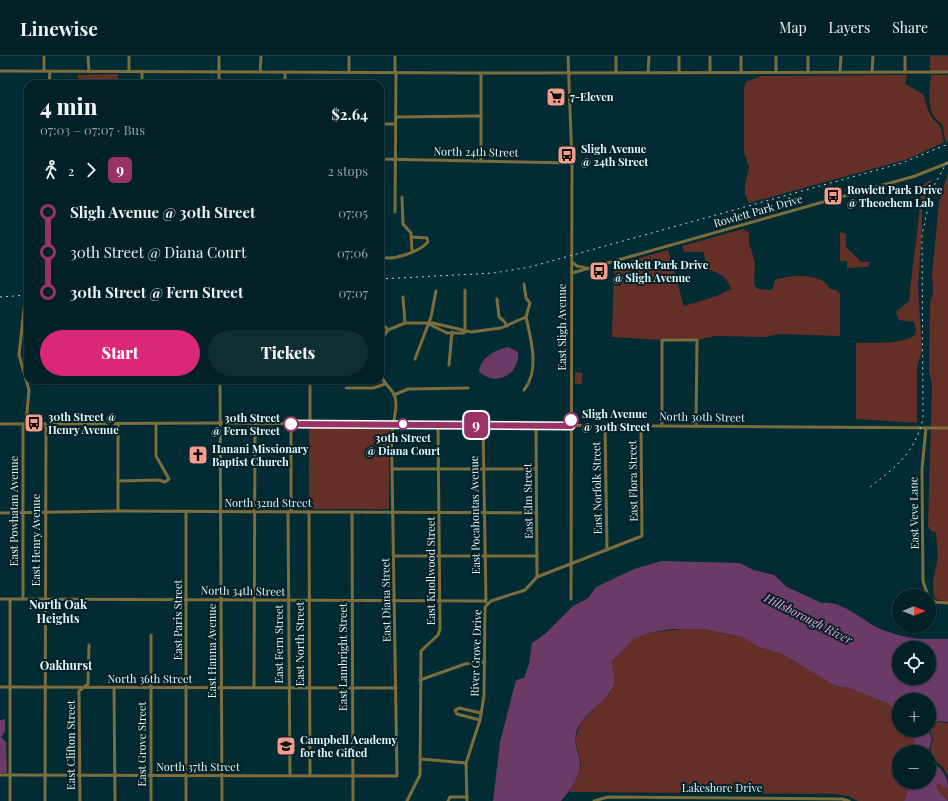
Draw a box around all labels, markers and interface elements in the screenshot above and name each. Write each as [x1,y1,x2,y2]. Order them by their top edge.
text: Linewise [20,15,98,41]
text: Map [779,18,807,37]
text: Layers [829,18,870,37]
text: Share [892,18,928,37]
supermarket icon: 7-Eleven [545,86,567,108]
place label: 7-Eleven [570,89,614,104]
text: 4 min [40,91,97,121]
text: $2.64 [331,104,368,124]
text: 07:03 – 07:07 · Bus [40,121,145,138]
place label: Sligh Avenue @ 24th Street [581,141,648,169]
street label: North 24th Street [433,143,519,160]
bus stop icon: Sligh Avenue @ 24th Street [556,144,578,166]
icon: walk [40,159,62,181]
icon: forward [80,159,102,181]
text: 9 [116,160,124,179]
text: 2 [68,162,74,179]
text: 2 stops [328,162,368,179]
place label: Rowlett Park Drive @ Theochem Lab [847,182,943,210]
bus stop icon: Rowlett Park Drive @ Theochem Lab [822,185,844,207]
street label: Rowlett Park Drive [712,191,804,230]
text: Sligh Avenue @ 30th Street [70,202,255,222]
text: 07:05 [338,204,368,221]
text: 30th Street @ Diana Court [70,242,246,262]
text: 07:06 [337,244,368,261]
place label: Rowlett Park Drive @ Sligh Avenue [613,257,709,285]
bus stop icon: Rowlett Park Drive @ Sligh Avenue [588,260,610,282]
text: 30th Street @ Fern Street [70,282,243,302]
street label: East Sligh Avenue [554,283,569,370]
text: 07:07 [338,284,368,301]
button: Start [40,330,200,376]
button: Tickets [208,330,368,376]
place label: Sligh Avenue @ 30th Street [582,406,650,434]
street label: North 30th Street [659,408,745,425]
place label: 30th Street @ Henry Avenue [48,409,119,437]
place label: 30th Street @ Fern Street [211,410,280,438]
bus stop icon: 30th Street @ Henry Avenue [23,412,45,434]
line badge: 9 [463,412,489,438]
marker: Sligh Avenue @ 30th Street [563,412,579,428]
text: 9 [472,415,480,434]
marker: 30th Street @ Fern Street [283,416,299,432]
marker: 30th Street @ Diana Court [397,418,409,430]
place label: 30th Street @ Diana Court [366,430,440,458]
street label: East Flora Street [624,440,641,522]
place label: Hanani Missionary Baptist Church [212,441,309,469]
street label: East Norfolk Street [588,441,605,534]
church icon: Hanani Missionary Baptist Church [187,444,209,466]
street label: East Powhatan Avenue [6,455,21,566]
street label: East Pocahontas Avenue [466,455,483,574]
street label: East Elm Street [519,463,536,539]
street label: East Veve Lane [905,476,922,549]
street label: East Henry Avenue [28,493,43,586]
street label: North 32nd Street [224,495,312,510]
street label: East Knollwood Street [423,517,438,625]
street label: East Diana Street [377,558,394,642]
street label: East Paris Street [170,580,185,660]
street label: North 34th Street [201,582,286,599]
water label: Hillsborough River [761,589,856,648]
north arrow [892,589,936,633]
map controls [892,589,936,789]
district label: North Oak Heights [29,596,88,626]
street label: East North Street [292,602,307,686]
street label: East Hanna Avenue [204,603,219,698]
street label: East Lambright Street [335,603,350,711]
street label: East Fern Street [271,604,286,683]
street label: River Grove Drive [466,609,485,697]
button: locate [892,641,936,685]
district label: Oakhurst [40,657,93,673]
street label: North 36th Street [108,671,193,686]
button: + [892,693,936,737]
street label: East Clifton Street [63,700,78,790]
street label: East Grove Street [134,701,149,787]
place label: Campbell Academy for the Gifted [300,732,397,760]
school or university icon: Campbell Academy for the Gifted [275,735,297,757]
button: − [892,745,936,789]
street label: North 37th Street [156,759,240,774]
street label: Lakeshore Drive [682,780,763,795]

